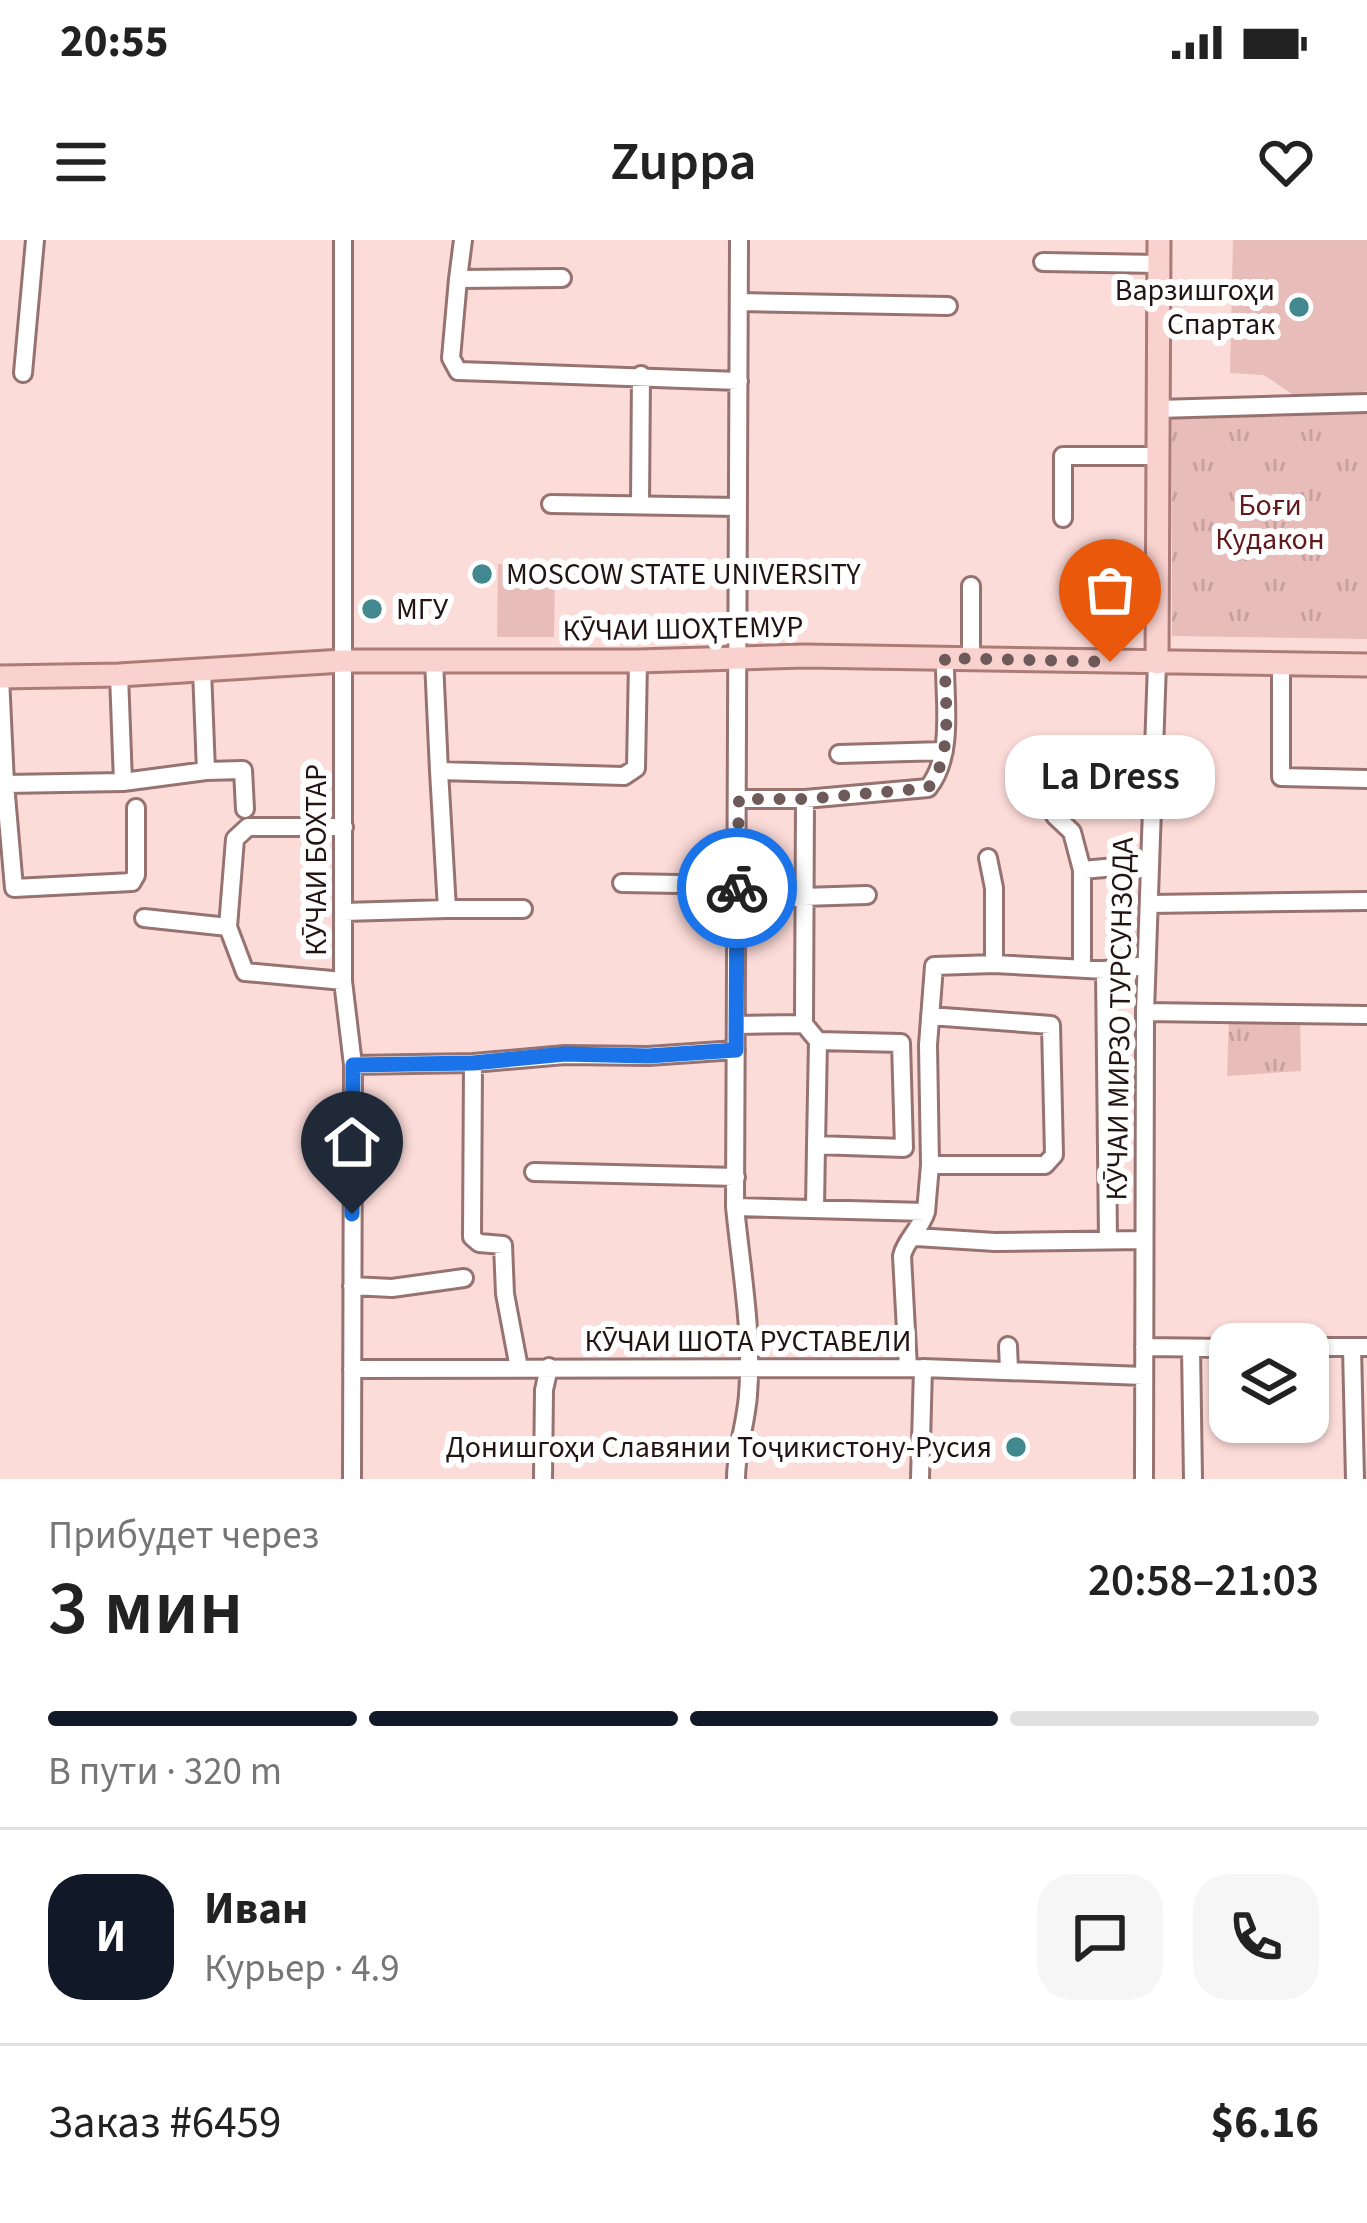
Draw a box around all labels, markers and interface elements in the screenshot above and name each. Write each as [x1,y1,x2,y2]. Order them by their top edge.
text: 20:55 [60,10,169,74]
text: Zuppa [610,124,757,201]
icon: menu [48,129,114,195]
icon: heart [1253,129,1319,195]
place label: Варзишгоҳи Спартак [1115,269,1275,346]
marker: Варзишгоҳи Спартак [1286,294,1312,320]
park label: Боғи Кудакон [1215,484,1325,561]
pin [1059,539,1161,662]
place label: MOSCOW STATE UNIVERSITY [506,553,861,596]
icon: bag [1077,557,1143,623]
marker: MOSCOW STATE UNIVERSITY [469,561,495,587]
place label: МГУ [396,588,449,631]
marker: МГУ [359,596,385,622]
street label: КӮЧАИ ШОҲТЕМУР [562,605,804,653]
callout: La Dress [1005,734,1215,818]
text: La Dress [1040,749,1180,805]
street label: КӮЧАИ БОХТАР [295,764,338,956]
courier [677,828,797,948]
street label: КӮЧАИ МИРЗО ТУРСУНЗОДА [1095,836,1145,1201]
icon: bike [704,855,770,921]
pin [301,1091,403,1214]
icon: home [319,1109,385,1175]
street label: КӮЧАИ ШОТА РУСТАВЕЛИ [585,1320,911,1363]
map controls [1209,1323,1329,1443]
button: layers [1209,1323,1329,1443]
place label: Донишгоҳи Славянии Тоҷикистону-Русия [445,1426,992,1469]
marker: Донишгоҳи Славянии Тоҷикистону-Русия [1003,1434,1029,1460]
text: Прибудет через [48,1508,319,1564]
text: 20:58–21:03 [1088,1549,1319,1613]
text: 3 мин [48,1553,243,1664]
text: В пути · 320 m [48,1744,282,1800]
button: chat [1037,1874,1163,2000]
button: phone [1193,1874,1319,2000]
text: Иван [204,1877,308,1941]
text: И [96,1905,126,1969]
text: Курьер · 4.9 [204,1941,400,1997]
text: Заказ #6459 [48,2091,281,2155]
text: $6.16 [1210,2091,1319,2155]

